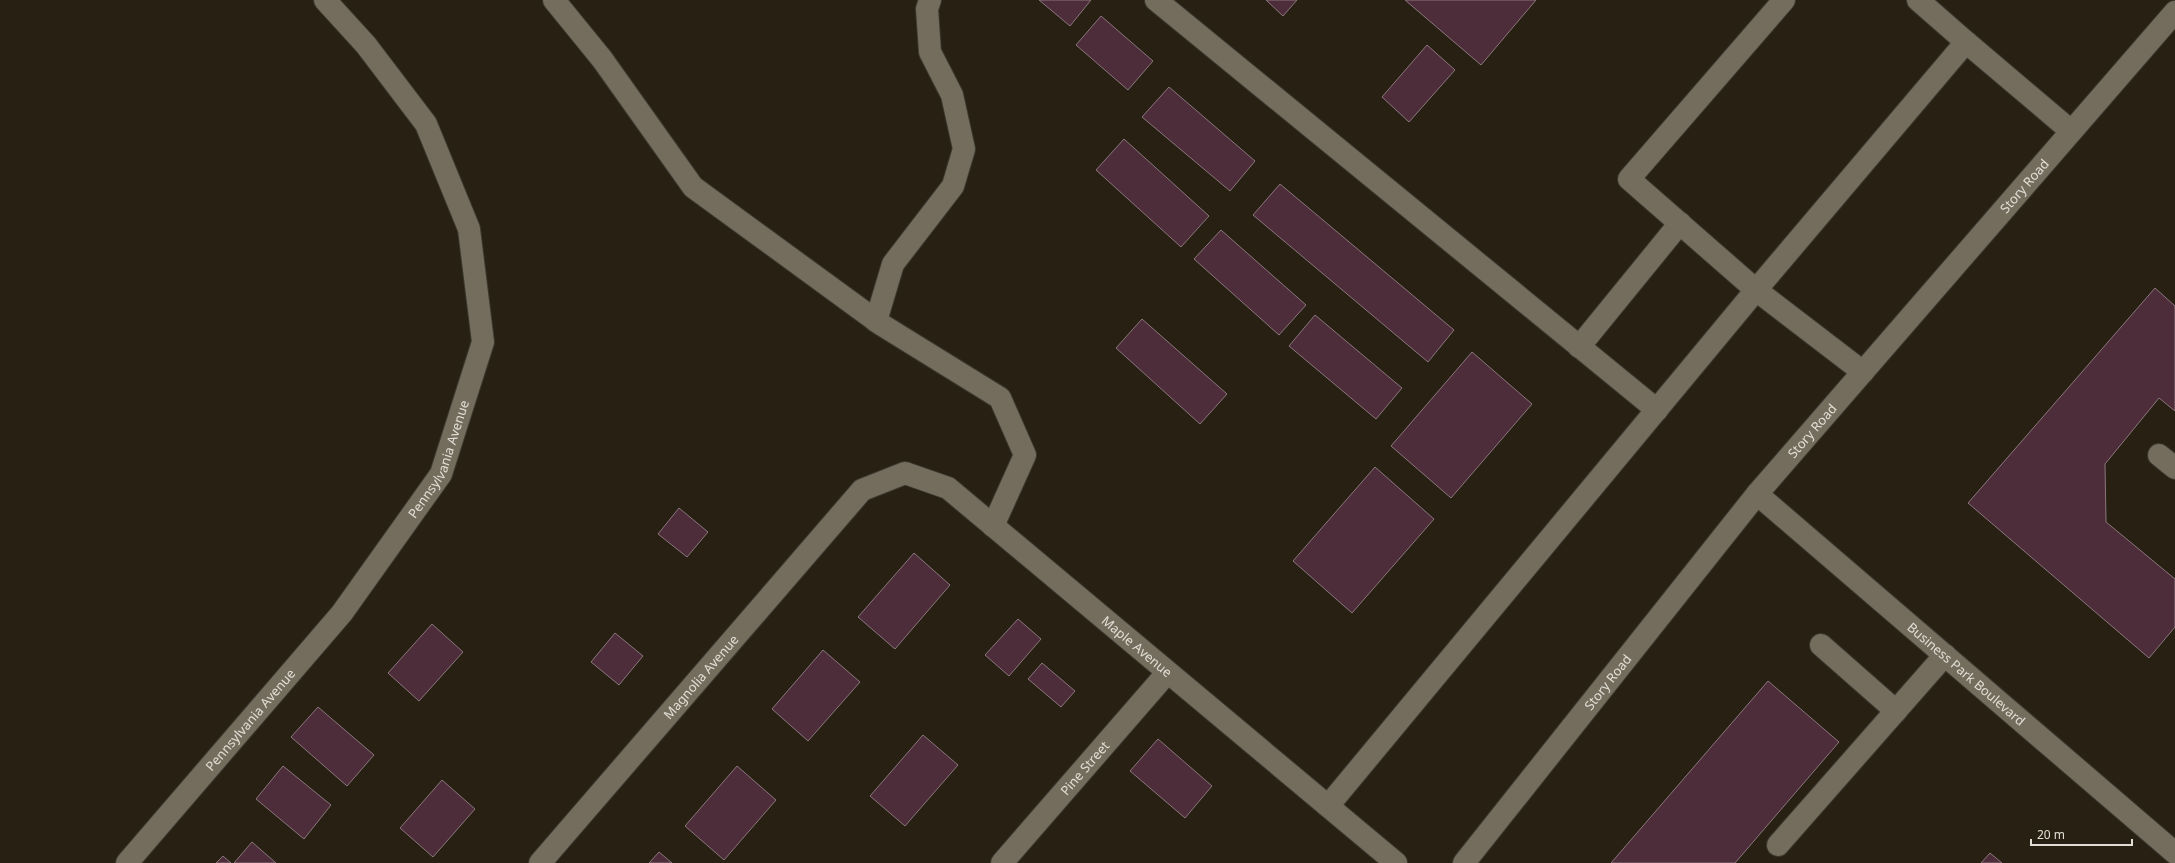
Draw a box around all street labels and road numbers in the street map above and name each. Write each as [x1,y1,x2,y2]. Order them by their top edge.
street label: Story Road [1996,155,2053,217]
street label: Pennsylvania Avenue [403,398,473,522]
street label: Story Road [1783,400,1840,462]
street label: Maple Avenue [1098,611,1176,681]
street label: Business Park Boulevard [1904,618,2029,730]
street label: Magnolia Avenue [659,631,742,723]
street label: Story Road [1580,651,1635,714]
street label: Pennsylvania Avenue [201,665,299,775]
street label: Pine Street [1056,737,1113,799]

